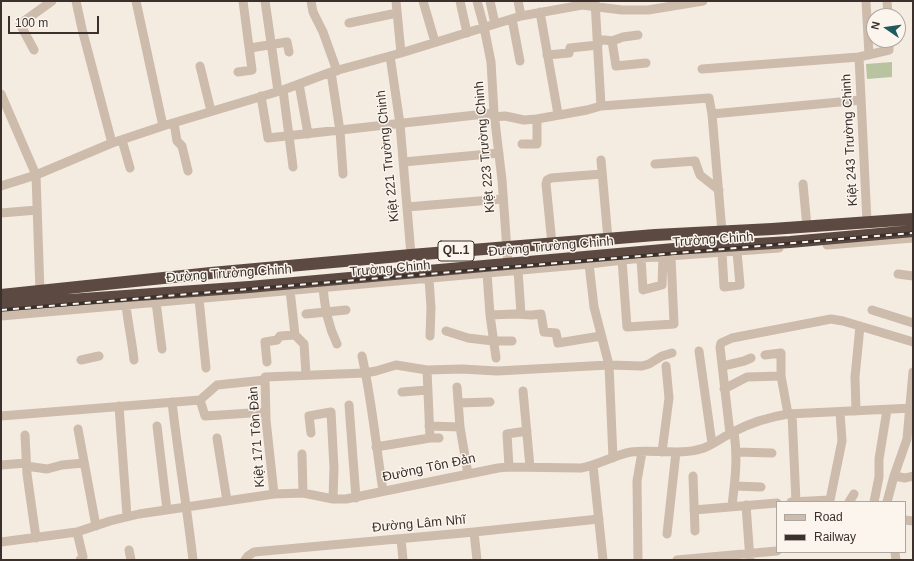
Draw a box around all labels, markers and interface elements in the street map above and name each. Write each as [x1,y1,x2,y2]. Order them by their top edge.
scale bar [10,8,101,34]
north arrow [866,8,906,48]
text: 100 m [15,16,48,30]
text: N [869,20,882,31]
street label: Kiệt 243 Trường Chinh [839,73,861,207]
street label: Kiệt 223 Trường Chinh [471,80,499,214]
street label: Kiệt 221 Trường Chinh [373,89,403,223]
street label: Trường Chinh [672,229,754,251]
street label: Đường Trường Chinh [488,234,614,260]
road number: QL.1 [438,241,474,261]
street label: Trường Chinh [349,258,431,280]
street label: Đường Trường Chinh [166,262,292,286]
street label: Kiệt 171 Tôn Đản [246,386,268,488]
street label: Đường Tôn Đản [381,451,477,485]
legend [776,501,906,553]
text: Road [814,510,843,524]
street label: Đường Lâm Nhĩ [372,512,466,536]
text: Railway [814,530,856,544]

